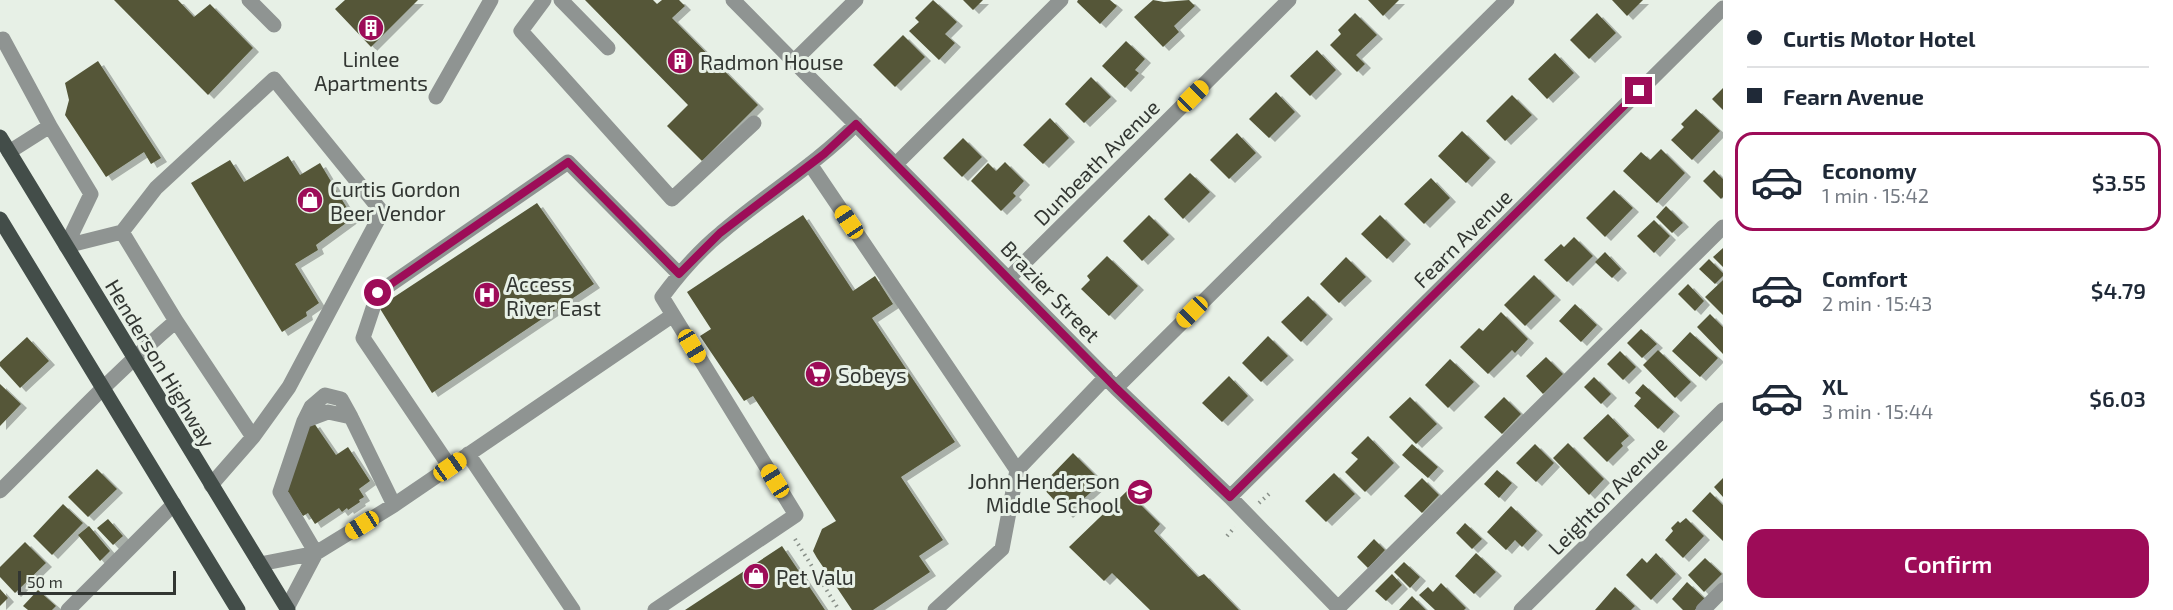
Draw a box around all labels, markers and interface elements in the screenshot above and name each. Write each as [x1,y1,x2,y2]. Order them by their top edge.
building icon: Linlee Apartments [356,13,386,43]
text: Curtis Motor Hotel [1783,25,1975,51]
place label: Linlee Apartments [314,46,428,95]
building icon: Radmon House [665,46,695,76]
place label: Radmon House [700,49,844,74]
car [1174,77,1212,115]
route end [1625,77,1652,104]
text: Fearn Avenue [1783,83,1924,109]
street label: Dunbeath Avenue [1028,94,1164,230]
icon: car [1750,155,1804,209]
text: Economy [1822,157,1917,183]
text: $3.55 [2092,169,2146,195]
place label: Curtis Gordon Beer Vendor [330,176,460,225]
text: 1 min · 15:42 [1822,183,1929,207]
street label: Fearn Avenue [1408,184,1516,292]
shop icon: Curtis Gordon Beer Vendor [295,185,325,215]
car [831,202,867,242]
street label: Brazier Street [996,235,1106,347]
icon: car [1750,263,1804,317]
text: Comfort [1822,265,1907,291]
place label: Access River East [506,271,601,320]
street label: Henderson Highway [101,274,221,452]
text: $4.79 [2091,277,2146,303]
route start [364,279,391,306]
hospital icon: Access River East [472,280,502,310]
text: 2 min · 15:43 [1822,291,1932,315]
car [1173,293,1211,331]
car [675,326,709,366]
supermarket icon: Sobeys [803,359,833,389]
place label: Sobeys [838,362,907,387]
icon: car [1750,371,1804,425]
text: XL [1822,373,1848,399]
text: $6.03 [2089,385,2146,411]
text: 3 min · 15:44 [1822,399,1933,423]
street label: Leighton Avenue [1542,430,1672,560]
car [430,449,470,485]
car [758,461,792,501]
place label: John Henderson Middle School [968,468,1121,517]
school or university icon: John Henderson Middle School [1125,477,1155,507]
car [342,508,382,542]
button: Confirm [1747,529,2149,598]
shop icon: Pet Valu [741,561,771,591]
place label: Pet Valu [776,564,854,589]
scale bar [18,568,176,596]
text: 50 m [27,572,63,591]

